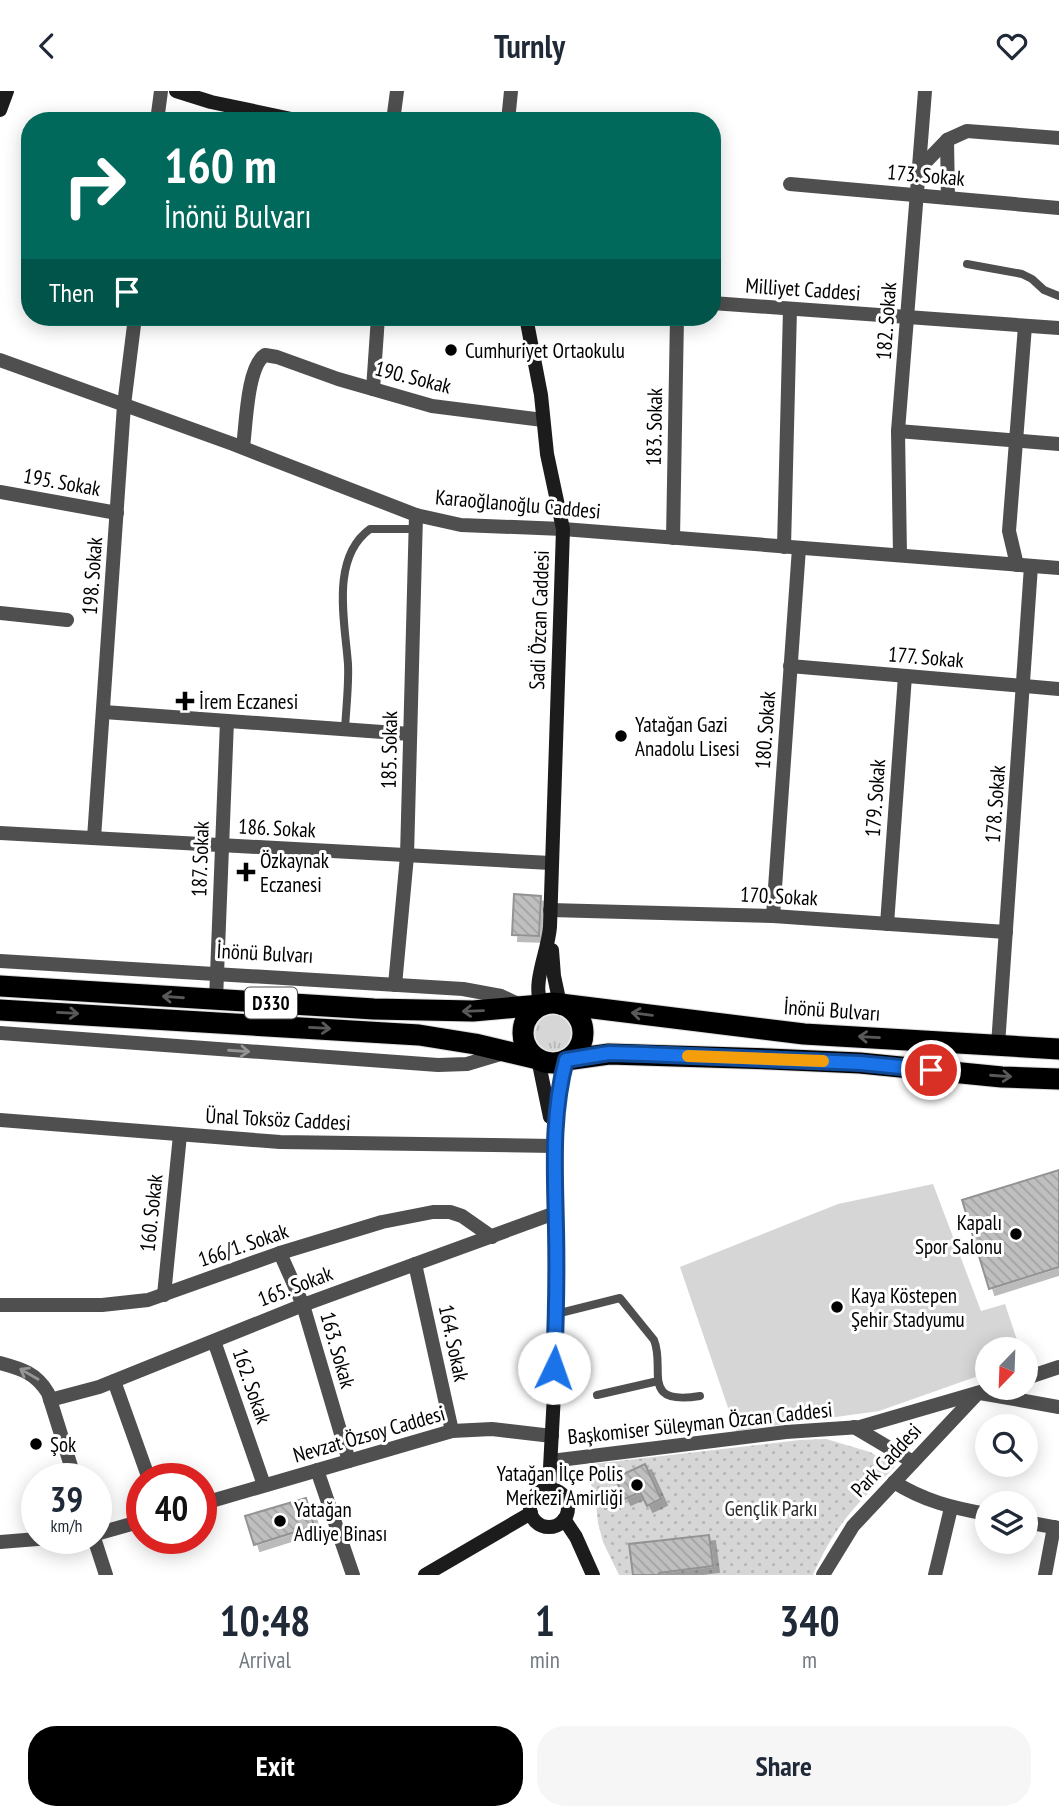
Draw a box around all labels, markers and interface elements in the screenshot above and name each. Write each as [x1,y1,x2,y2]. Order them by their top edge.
text: Turnly [494,25,565,67]
icon: back [28,27,66,65]
icon: heart [993,27,1031,65]
text: 160 m [164,133,277,197]
icon: right [49,140,140,231]
street label: 173. Sokak [886,158,966,192]
text: İnönü Bulvarı [164,195,311,237]
street label: Milliyet Caddesi [745,272,861,306]
icon: arrive [108,273,146,311]
text: Then [49,276,94,309]
street label: 182. Sokak [870,281,902,361]
place label: Cumhuriyet Ortaokulu [465,337,625,364]
marker: Cumhuriyet Ortaokulu [443,342,459,358]
street label: 190. Sokak [372,354,454,400]
street label: 183. Sokak [640,388,668,466]
street label: 195. Sokak [21,462,103,502]
street label: Karaoğlanoğlu Caddesi [434,483,602,525]
street label: 198. Sokak [76,536,108,616]
street label: Sadi Özcan Caddesi [523,550,555,690]
street label: 177. Sokak [887,640,965,674]
place label: İrem Eczanesi [199,688,298,715]
street label: 180. Sokak [749,690,781,770]
marker: İrem Eczanesi [177,693,193,709]
street label: 185. Sokak [375,711,403,789]
place label: Yatağan Gazi Anadolu Lisesi [635,711,740,762]
marker: Yatağan Gazi Anadolu Lisesi [613,728,629,744]
street label: 179. Sokak [859,758,891,838]
street label: 178. Sokak [979,764,1011,844]
street label: 186. Sokak [237,812,317,844]
street label: 187. Sokak [185,821,215,897]
place label: Özkaynak Eczanesi [260,847,329,898]
marker: Özkaynak Eczanesi [238,864,254,880]
street label: 170. Sokak [739,880,819,912]
street label: İnönü Bulvarı [216,937,314,969]
road number: D330 [245,987,297,1019]
one-way arrow [162,990,185,1003]
street label: İnönü Bulvarı [783,993,881,1027]
one-way arrow [462,1004,485,1018]
one-way arrow [56,1007,79,1020]
one-way arrow [632,1008,654,1021]
one-way arrow [308,1022,331,1035]
one-way arrow [857,1031,880,1044]
pin [901,1040,961,1100]
one-way arrow [227,1045,250,1058]
icon: arrive [912,1051,950,1089]
one-way arrow [989,1070,1012,1083]
street label: Ünal Toksöz Caddesi [205,1102,351,1136]
street label: 160. Sokak [134,1173,168,1253]
place label: Kapalı Spor Salonu [915,1209,1002,1260]
street label: 166/1. Sokak [194,1217,292,1273]
marker: Kapalı Spor Salonu [1008,1226,1024,1242]
street label: 165. Sokak [254,1259,336,1313]
place label: Kaya Köstepen Şehir Stadyumu [851,1282,965,1333]
marker: Kaya Köstepen Şehir Stadyumu [829,1299,845,1315]
street label: 164. Sokak [433,1302,475,1384]
street label: 163. Sokak [314,1309,362,1391]
position arrow [517,1331,591,1405]
north arrow [975,1337,1038,1400]
map controls [975,1337,1038,1554]
street label: 162. Sokak [227,1345,277,1427]
one-way arrow [20,1367,40,1381]
street label: Başkomiser Süleyman Özcan Caddesi [566,1396,834,1450]
street label: Nevzat Özsoy Caddesi [290,1399,448,1469]
button: search [975,1414,1038,1477]
street label: Park Caddesi [845,1417,927,1503]
place label: Şok [50,1431,76,1458]
marker: Şok [28,1436,44,1452]
place label: Yatağan İlçe Polis Merkezi Amirliği [496,1460,623,1511]
speed limit sign: 40 [126,1463,217,1554]
text: 39 [50,1476,83,1522]
marker: Yatağan İlçe Polis Merkezi Amirliği [629,1477,645,1493]
button: layers [975,1491,1038,1554]
park label: Gençlik Parkı [724,1495,818,1522]
place label: Yatağan Adliye Binası [294,1496,387,1547]
marker: Yatağan Adliye Binası [272,1513,288,1529]
text: km/h [51,1514,82,1537]
text: 10:48 [219,1593,310,1648]
text: 1 [535,1593,555,1648]
text: 340 [779,1593,840,1648]
text: Arrival [239,1645,291,1674]
text: min [530,1645,560,1674]
text: m [802,1645,817,1674]
button: Exit [28,1726,523,1806]
button: Share [537,1726,1031,1806]

